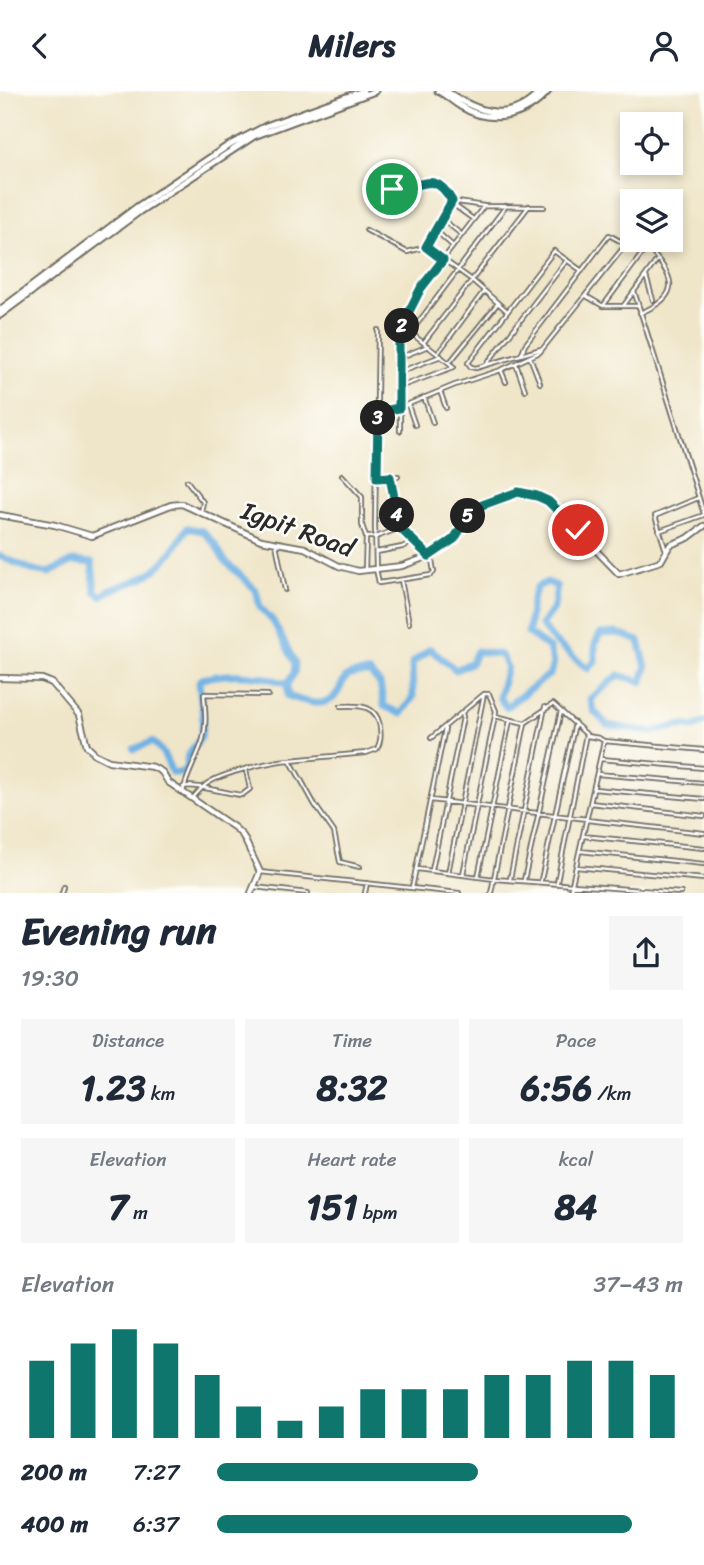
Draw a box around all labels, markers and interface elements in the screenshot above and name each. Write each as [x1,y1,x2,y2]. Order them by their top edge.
text: Milers [309,17,395,74]
icon: back [21,27,59,65]
icon: person [645,27,683,65]
map controls [620,112,683,252]
button: locate [620,112,683,175]
pin [362,159,422,219]
icon: arrive [373,170,411,208]
button: layers [620,189,683,252]
pin: 2 [384,309,420,343]
text: 2 [396,309,407,342]
pin: 3 [360,401,396,435]
text: 3 [372,401,383,434]
street label: Igpit Road [234,487,363,571]
pin: 4 [380,497,414,533]
text: 4 [391,498,402,531]
pin: 5 [450,499,486,533]
text: 5 [462,499,473,532]
pin [548,500,608,560]
icon: check [559,511,597,549]
text: Evening run [21,898,217,965]
button: share [609,916,683,990]
text: 19:30 [21,958,79,999]
text: Distance [92,1024,164,1057]
text: Time [332,1024,372,1057]
text: Pace [556,1024,596,1057]
text: 1.23 [81,1057,146,1119]
text: 8:32 [316,1057,388,1119]
text: 6:56 [521,1057,592,1119]
text: km [146,1077,175,1110]
text: /km [592,1077,631,1110]
text: Elevation [90,1143,166,1176]
text: Heart rate [307,1143,397,1176]
text: kcal [559,1143,593,1176]
text: 7 [108,1176,128,1238]
text: 151 [306,1176,358,1238]
text: 84 [555,1176,597,1238]
text: m [128,1196,148,1229]
text: bpm [358,1196,398,1229]
text: Elevation [21,1264,114,1305]
text: 37–43 m [594,1264,683,1305]
text: 200 m [21,1452,87,1493]
text: 7:27 [133,1452,179,1493]
text: 400 m [21,1504,88,1545]
text: 6:37 [133,1504,179,1545]

